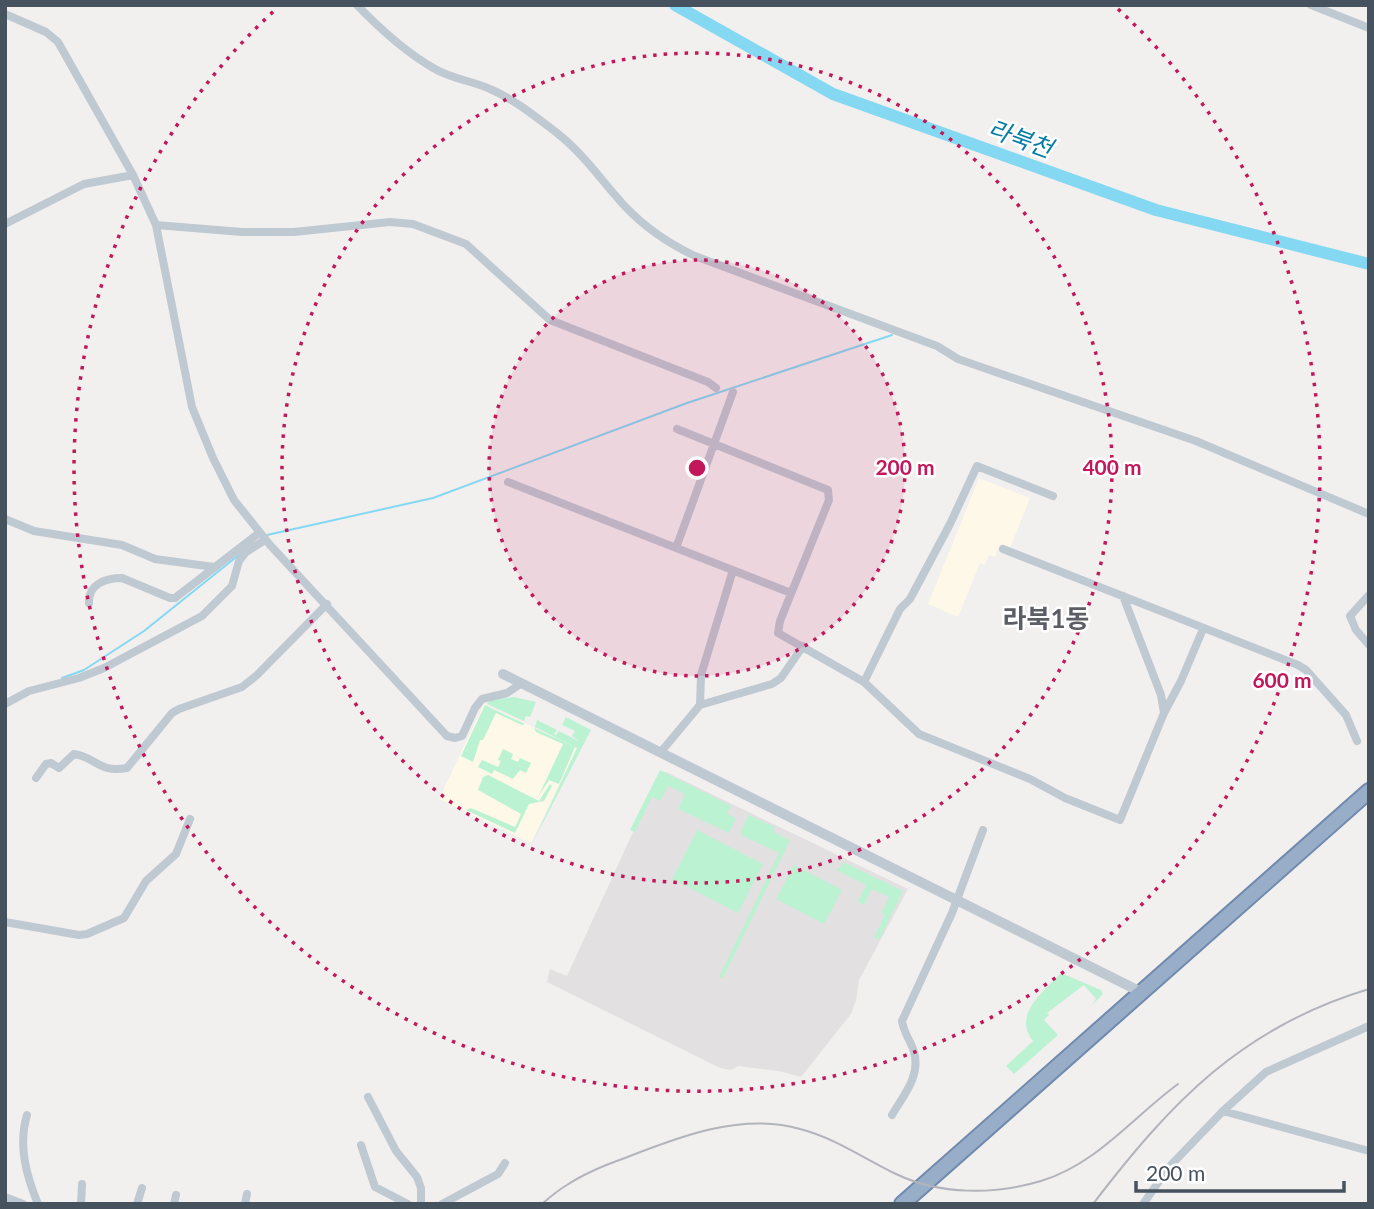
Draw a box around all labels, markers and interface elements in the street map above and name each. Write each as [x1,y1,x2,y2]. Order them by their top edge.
water label: 라북천 [984,113,1059,164]
text: 200 m [875,454,935,479]
text: 400 m [1082,454,1142,479]
centre of rings [685,456,709,480]
district label: 라북1동 [1003,602,1089,634]
text: 600 m [1252,667,1312,692]
scale bar [1136,1150,1344,1194]
text: 200 m [1146,1160,1205,1185]

